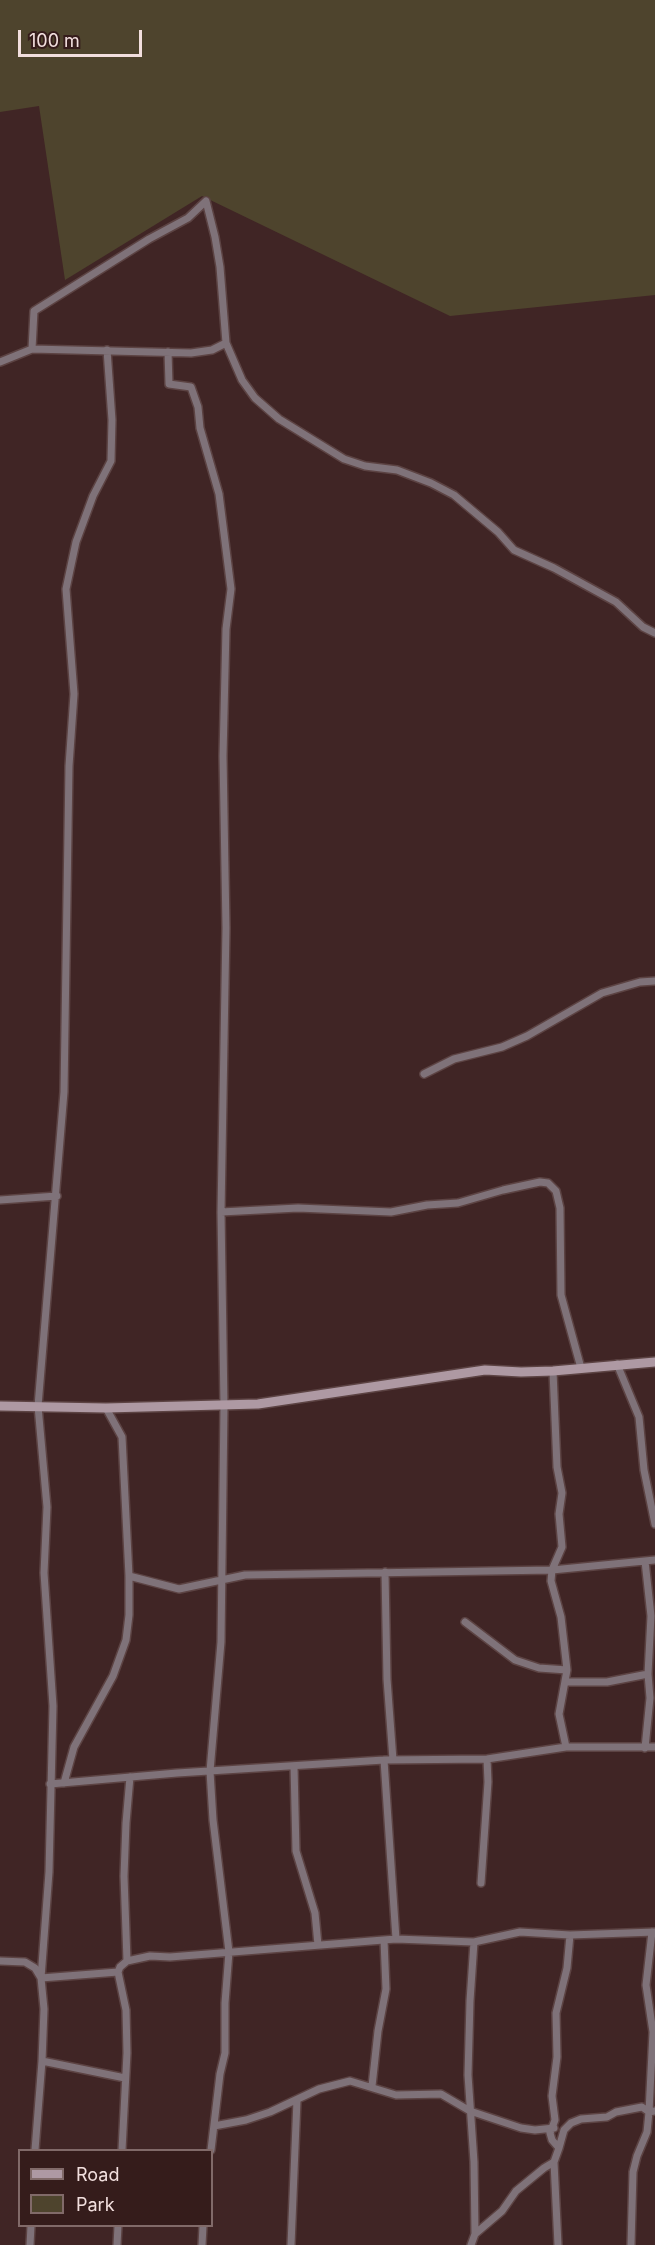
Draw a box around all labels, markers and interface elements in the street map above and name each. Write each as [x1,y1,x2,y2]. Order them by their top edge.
scale bar [21,18,146,56]
text: 100 m [29,30,80,51]
legend [18,2149,213,2227]
text: Road [76,2164,119,2185]
text: Park [76,2194,115,2215]

